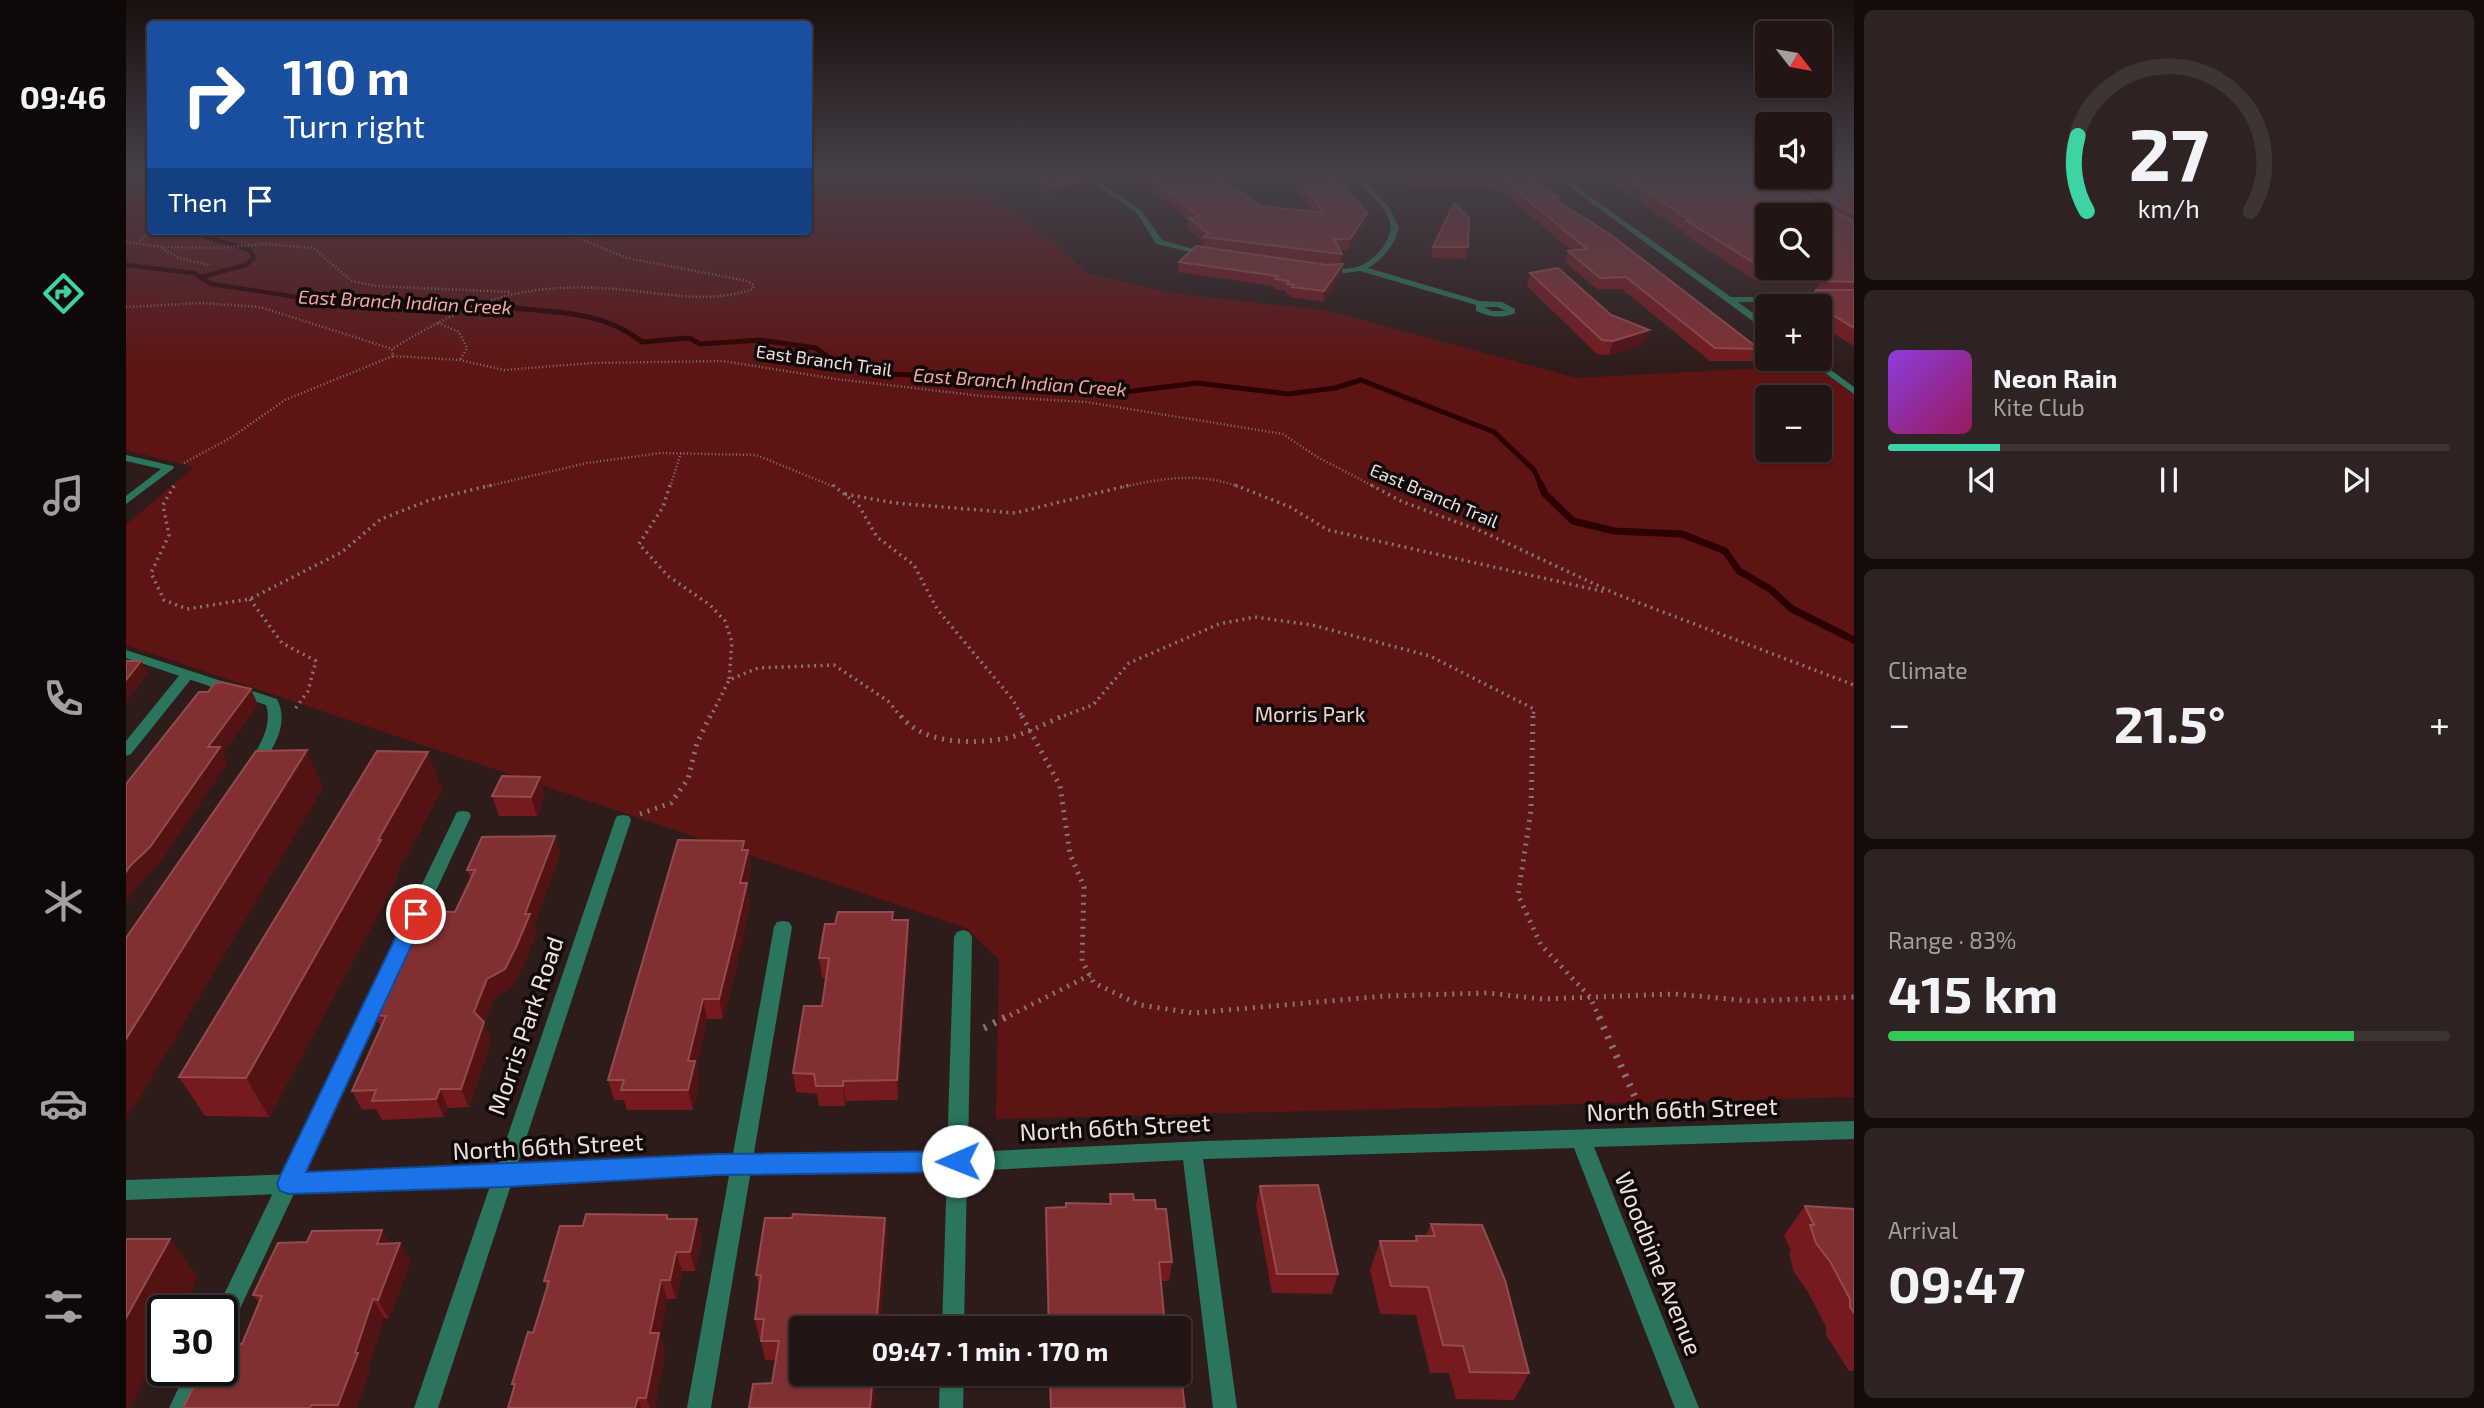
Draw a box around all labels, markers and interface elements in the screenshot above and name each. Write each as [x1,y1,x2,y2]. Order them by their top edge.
north arrow [1755,21,1832,98]
map controls [1755,21,1832,462]
text: 110 m [283,46,410,105]
icon: right [168,49,259,140]
text: 09:46 [20,77,106,115]
text: Turn right [283,106,425,144]
text: 27 [2129,108,2209,196]
button: sound [1755,112,1832,189]
icon: arrive [241,182,279,220]
text: Then [168,186,227,217]
text: km/h [2138,193,2200,223]
button: search [1755,203,1832,280]
icon: directions [39,269,88,318]
water label: East Branch Indian Creek [298,284,512,319]
button: + [1755,294,1832,371]
street label: East Branch Trail [755,340,894,381]
text: Neon Rain [1993,362,2117,393]
water label: East Branch Indian Creek [913,363,1128,400]
button: − [1755,385,1832,462]
text: Kite Club [1993,393,2085,421]
street label: East Branch Trail [1367,458,1502,532]
icon: previous [1963,461,2001,499]
icon: pause [2150,461,2188,499]
icon: next [2337,461,2375,499]
icon: music [39,471,88,520]
text: Climate [1888,656,1968,684]
icon: phone [39,674,88,723]
text: 21.5° [2114,691,2226,753]
text: − [1888,700,1910,746]
text: + [2429,700,2450,746]
park label: Morris Park [1255,701,1366,726]
icon: climate [39,877,88,926]
pin [386,884,446,944]
icon: arrive [397,895,435,933]
text: Range · 83% [1888,926,2016,954]
street label: Morris Park Road [480,932,569,1119]
text: 415 km [1888,961,2058,1023]
icon: car [39,1079,88,1128]
street label: North 66th Street [1586,1091,1778,1126]
street label: North 66th Street [1019,1107,1211,1146]
position arrow [921,1124,995,1198]
street label: North 66th Street [452,1126,644,1165]
street label: Woodbine Avenue [1609,1168,1709,1359]
text: Arrival [1888,1216,1958,1244]
text: 09:47 [1888,1251,2025,1313]
icon: filters [39,1282,88,1331]
speed limit sign: 30 [147,1295,238,1386]
text: 09:47 · 1 min · 170 m [872,1335,1108,1366]

